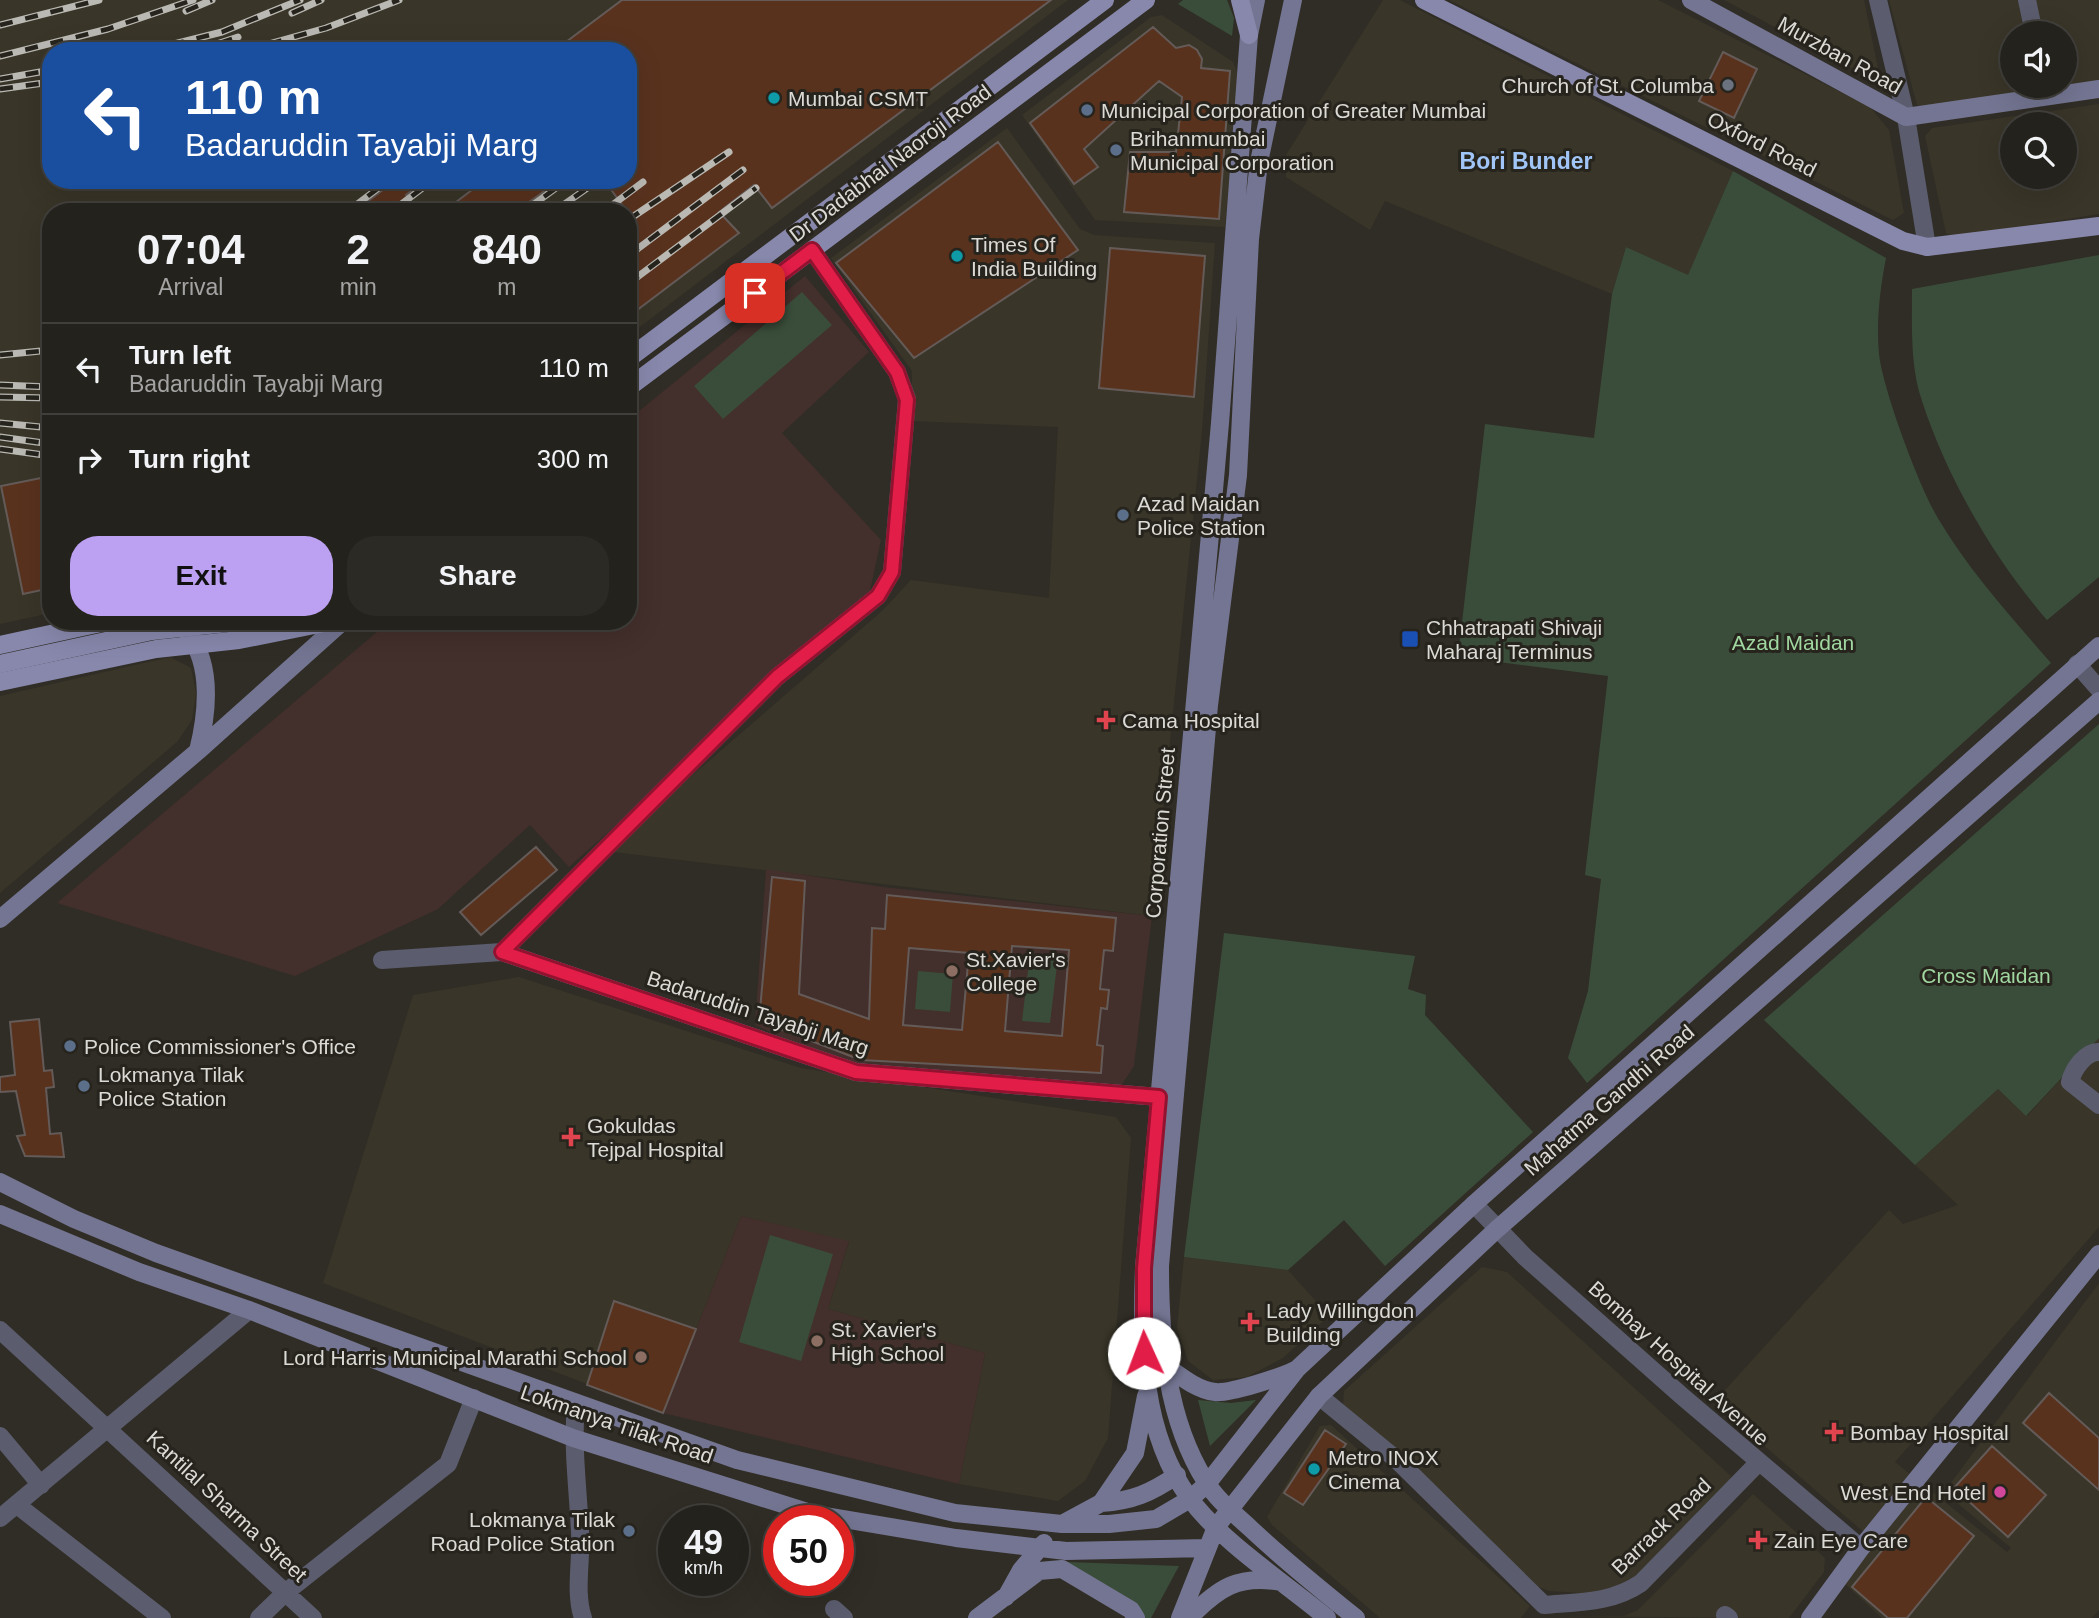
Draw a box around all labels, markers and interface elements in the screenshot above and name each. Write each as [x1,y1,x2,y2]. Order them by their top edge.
street label: Murzban Road [1774,12,1906,98]
map controls [2000,21,2077,189]
button: sound [2000,21,2077,98]
icon: left [70,70,161,161]
text: 110 m [185,70,321,124]
place label: Church of St. Columba [1502,74,1714,97]
marker: Church of St. Columba [1720,77,1736,93]
street label: Dr Dadabhai Naoroji Road [785,80,995,246]
place label: Mumbai CSMT [788,87,928,110]
marker: Mumbai CSMT [766,90,782,106]
place label: Municipal Corporation of Greater Mumbai [1101,99,1486,122]
marker: Municipal Corporation of Greater Mumbai [1079,102,1095,118]
street label: Oxford Road [1704,107,1820,181]
button: search [2000,112,2077,189]
text: Badaruddin Tayabji Marg [185,127,538,163]
place label: Brihanmumbai Municipal Corporation [1130,127,1334,174]
marker: Brihanmumbai Municipal Corporation [1108,142,1124,158]
district label: Bori Bunder [1460,148,1592,174]
text: 07:04 [137,226,245,273]
text: 2 [346,226,370,273]
text: 840 [472,226,542,273]
place label: Times Of India Building [971,233,1097,280]
marker: Times Of India Building [949,248,965,264]
pin [725,263,785,323]
text: Arrival [158,274,223,300]
text: min [340,274,377,300]
text: m [497,274,516,300]
icon: arrive [736,274,774,312]
text: Turn left [129,340,231,370]
icon: left [70,350,108,388]
text: 110 m [539,353,609,383]
text: Badaruddin Tayabji Marg [129,371,383,397]
icon: right [70,441,108,479]
text: Turn right [129,444,250,474]
text: 300 m [537,444,609,474]
place label: Azad Maidan Police Station [1137,492,1265,539]
marker: Azad Maidan Police Station [1115,507,1131,523]
button: Exit [70,536,333,616]
button: Share [347,536,609,616]
place label: Chhatrapati Shivaji Maharaj Terminus [1426,616,1602,663]
marker: Chhatrapati Shivaji Maharaj Terminus [1400,629,1420,649]
park label: Azad Maidan [1732,631,1854,654]
place label: Cama Hospital [1122,709,1260,732]
marker: Cama Hospital [1096,710,1116,730]
street label: Corporation Street [1141,746,1179,919]
place label: St.Xavier's College [966,948,1066,995]
marker: St.Xavier's College [944,963,960,979]
park label: Cross Maidan [1921,964,2051,987]
street label: Badaruddin Tayabji Marg [644,966,872,1060]
street label: Mahatma Gandhi Road [1520,1020,1698,1180]
place label: Police Commissioner's Office [84,1035,356,1058]
marker: Police Commissioner's Office [62,1038,78,1054]
place label: Lokmanya Tilak Police Station [98,1063,244,1110]
marker: Lokmanya Tilak Police Station [76,1078,92,1094]
place label: Gokuldas Tejpal Hospital [587,1114,724,1161]
marker: Gokuldas Tejpal Hospital [561,1127,581,1147]
street label: Bombay Hospital Avenue [1584,1276,1774,1450]
place label: Lady Willingdon Building [1266,1299,1414,1346]
marker: Lady Willingdon Building [1240,1312,1260,1332]
position arrow [1107,1316,1181,1390]
place label: St. Xavier's High School [831,1318,944,1365]
marker: St. Xavier's High School [809,1333,825,1349]
place label: Lord Harris Municipal Marathi School [283,1346,627,1369]
marker: Lord Harris Municipal Marathi School [633,1349,649,1365]
street label: Lokmanya Tilak Road [518,1380,716,1468]
place label: Bombay Hospital [1850,1421,2009,1444]
marker: Bombay Hospital [1824,1422,1844,1442]
street label: Kantilal Sharma Street [142,1426,312,1586]
place label: Metro INOX Cinema [1328,1446,1439,1493]
marker: Metro INOX Cinema [1306,1461,1322,1477]
street label: Barrack Road [1607,1473,1715,1579]
place label: West End Hotel [1840,1481,1986,1504]
marker: West End Hotel [1992,1484,2008,1500]
speed limit sign: 50 [763,1505,854,1596]
place label: Lokmanya Tilak Road Police Station [431,1508,615,1555]
text: 49 [684,1522,723,1561]
marker: Lokmanya Tilak Road Police Station [621,1523,637,1539]
place label: Zain Eye Care [1774,1529,1908,1552]
marker: Zain Eye Care [1748,1530,1768,1550]
text: km/h [684,1558,723,1578]

